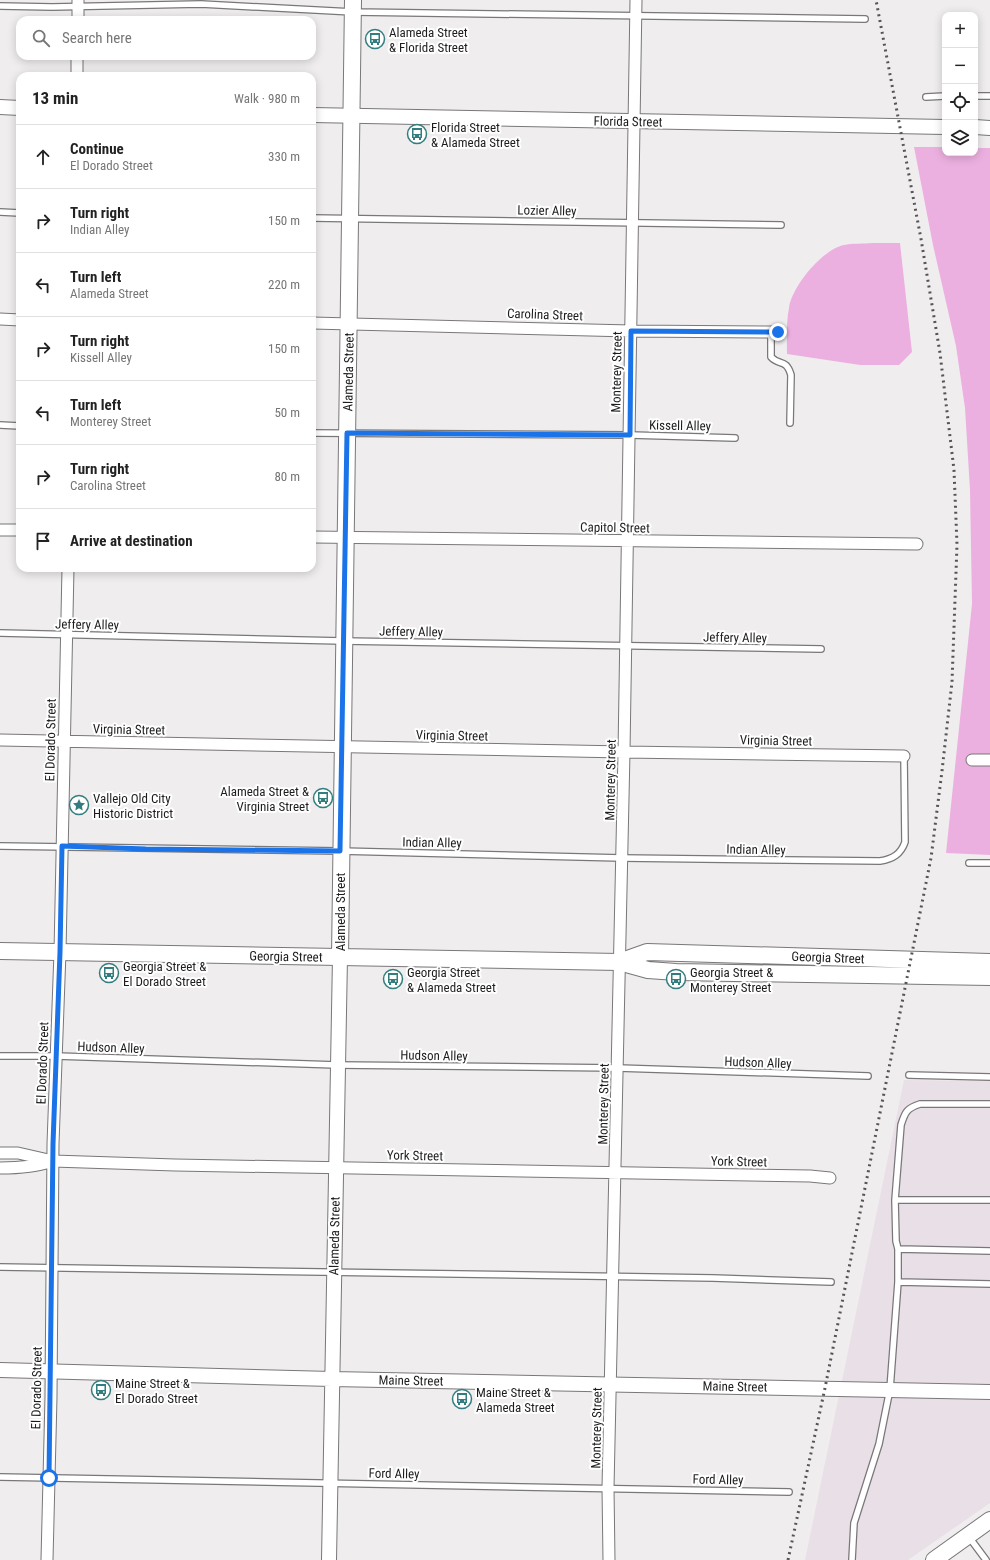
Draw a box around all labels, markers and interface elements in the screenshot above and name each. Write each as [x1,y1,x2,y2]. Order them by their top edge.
map controls [942,12,978,156]
button: + [942,12,978,48]
search box [16,16,316,60]
place label: Alameda Street & Florida Street [389,25,468,55]
icon: search [30,27,52,49]
bus stop icon: Alameda Street & Florida Street [364,28,386,50]
text: Search here [62,29,132,47]
button: − [942,48,978,84]
button: locate [942,84,978,120]
text: 13 min [32,88,78,108]
text: Walk · 980 m [234,91,300,106]
street label: Florida Street [593,113,663,130]
place label: Florida Street & Alameda Street [431,120,520,150]
button: layers [942,120,978,156]
bus stop icon: Florida Street & Alameda Street [406,123,428,145]
text: Continue [70,140,124,158]
icon: ahead [32,146,54,168]
text: 330 m [268,149,300,164]
text: El Dorado Street [70,158,153,173]
street label: Lozier Alley [517,202,577,219]
text: Turn right [70,204,129,222]
icon: right [32,210,54,232]
text: 150 m [268,213,300,228]
text: Indian Alley [70,222,129,237]
text: Turn left [70,268,121,286]
icon: left [32,274,54,296]
text: 220 m [268,277,300,292]
text: Alameda Street [70,286,149,301]
street label: Carolina Street [507,306,583,323]
route end [769,323,787,341]
street label: Monterey Street [608,331,625,413]
text: Turn right [70,332,129,350]
street label: Alameda Street [340,332,357,411]
icon: right [32,338,54,360]
text: 150 m [268,341,300,356]
text: Kissell Alley [70,350,132,365]
text: Turn left [70,396,121,414]
icon: left [32,402,54,424]
text: 50 m [274,405,300,420]
text: Monterey Street [70,414,151,429]
street label: Kissell Alley [649,417,712,434]
text: Turn right [70,460,129,478]
icon: right [32,466,54,488]
text: 80 m [274,469,300,484]
text: Carolina Street [70,478,146,493]
street label: Capitol Street [580,519,650,536]
icon: arrive [32,530,54,552]
text: Arrive at destination [70,532,193,550]
street label: Jeffery Alley [55,616,120,633]
street label: Jeffery Alley [379,623,444,640]
street label: Jeffery Alley [703,629,768,646]
street label: El Dorado Street [42,698,59,782]
street label: Virginia Street [93,721,165,738]
street label: Virginia Street [416,727,488,744]
street label: Virginia Street [740,732,812,749]
street label: Monterey Street [602,739,619,821]
place label: Alameda Street & Virginia Street [220,784,309,814]
bus stop icon: Alameda Street & Virginia Street [312,787,334,809]
place label: Vallejo Old City Historic District [93,791,173,821]
place icon: Vallejo Old City Historic District [68,794,90,816]
street label: Indian Alley [402,834,462,851]
street label: Indian Alley [726,841,786,858]
street label: Alameda Street [333,872,348,951]
street label: Georgia Street [249,948,323,965]
street label: Georgia Street [791,949,865,966]
place label: Georgia Street & El Dorado Street [123,959,206,989]
bus stop icon: Georgia Street & El Dorado Street [98,962,120,984]
place label: Georgia Street & Alameda Street [407,965,496,995]
place label: Georgia Street & Monterey Street [690,965,773,995]
bus stop icon: Georgia Street & Alameda Street [382,968,404,990]
bus stop icon: Georgia Street & Monterey Street [665,968,687,990]
street label: El Dorado Street [34,1021,51,1105]
street label: Hudson Alley [77,1039,146,1056]
street label: Hudson Alley [400,1047,468,1064]
street label: Hudson Alley [724,1054,793,1071]
street label: Monterey Street [595,1063,612,1145]
street label: York Street [387,1148,443,1163]
street label: York Street [711,1154,767,1169]
street label: Alameda Street [326,1196,343,1275]
street label: El Dorado Street [28,1346,45,1430]
street label: Maine Street [378,1372,444,1389]
place label: Maine Street & El Dorado Street [115,1376,198,1406]
street label: Maine Street [702,1378,768,1395]
bus stop icon: Maine Street & El Dorado Street [90,1379,112,1401]
place label: Maine Street & Alameda Street [476,1385,555,1415]
street label: Monterey Street [588,1387,605,1469]
bus stop icon: Maine Street & Alameda Street [451,1388,473,1410]
street label: Ford Alley [368,1466,420,1481]
route start [40,1469,58,1487]
street label: Ford Alley [692,1472,744,1487]

